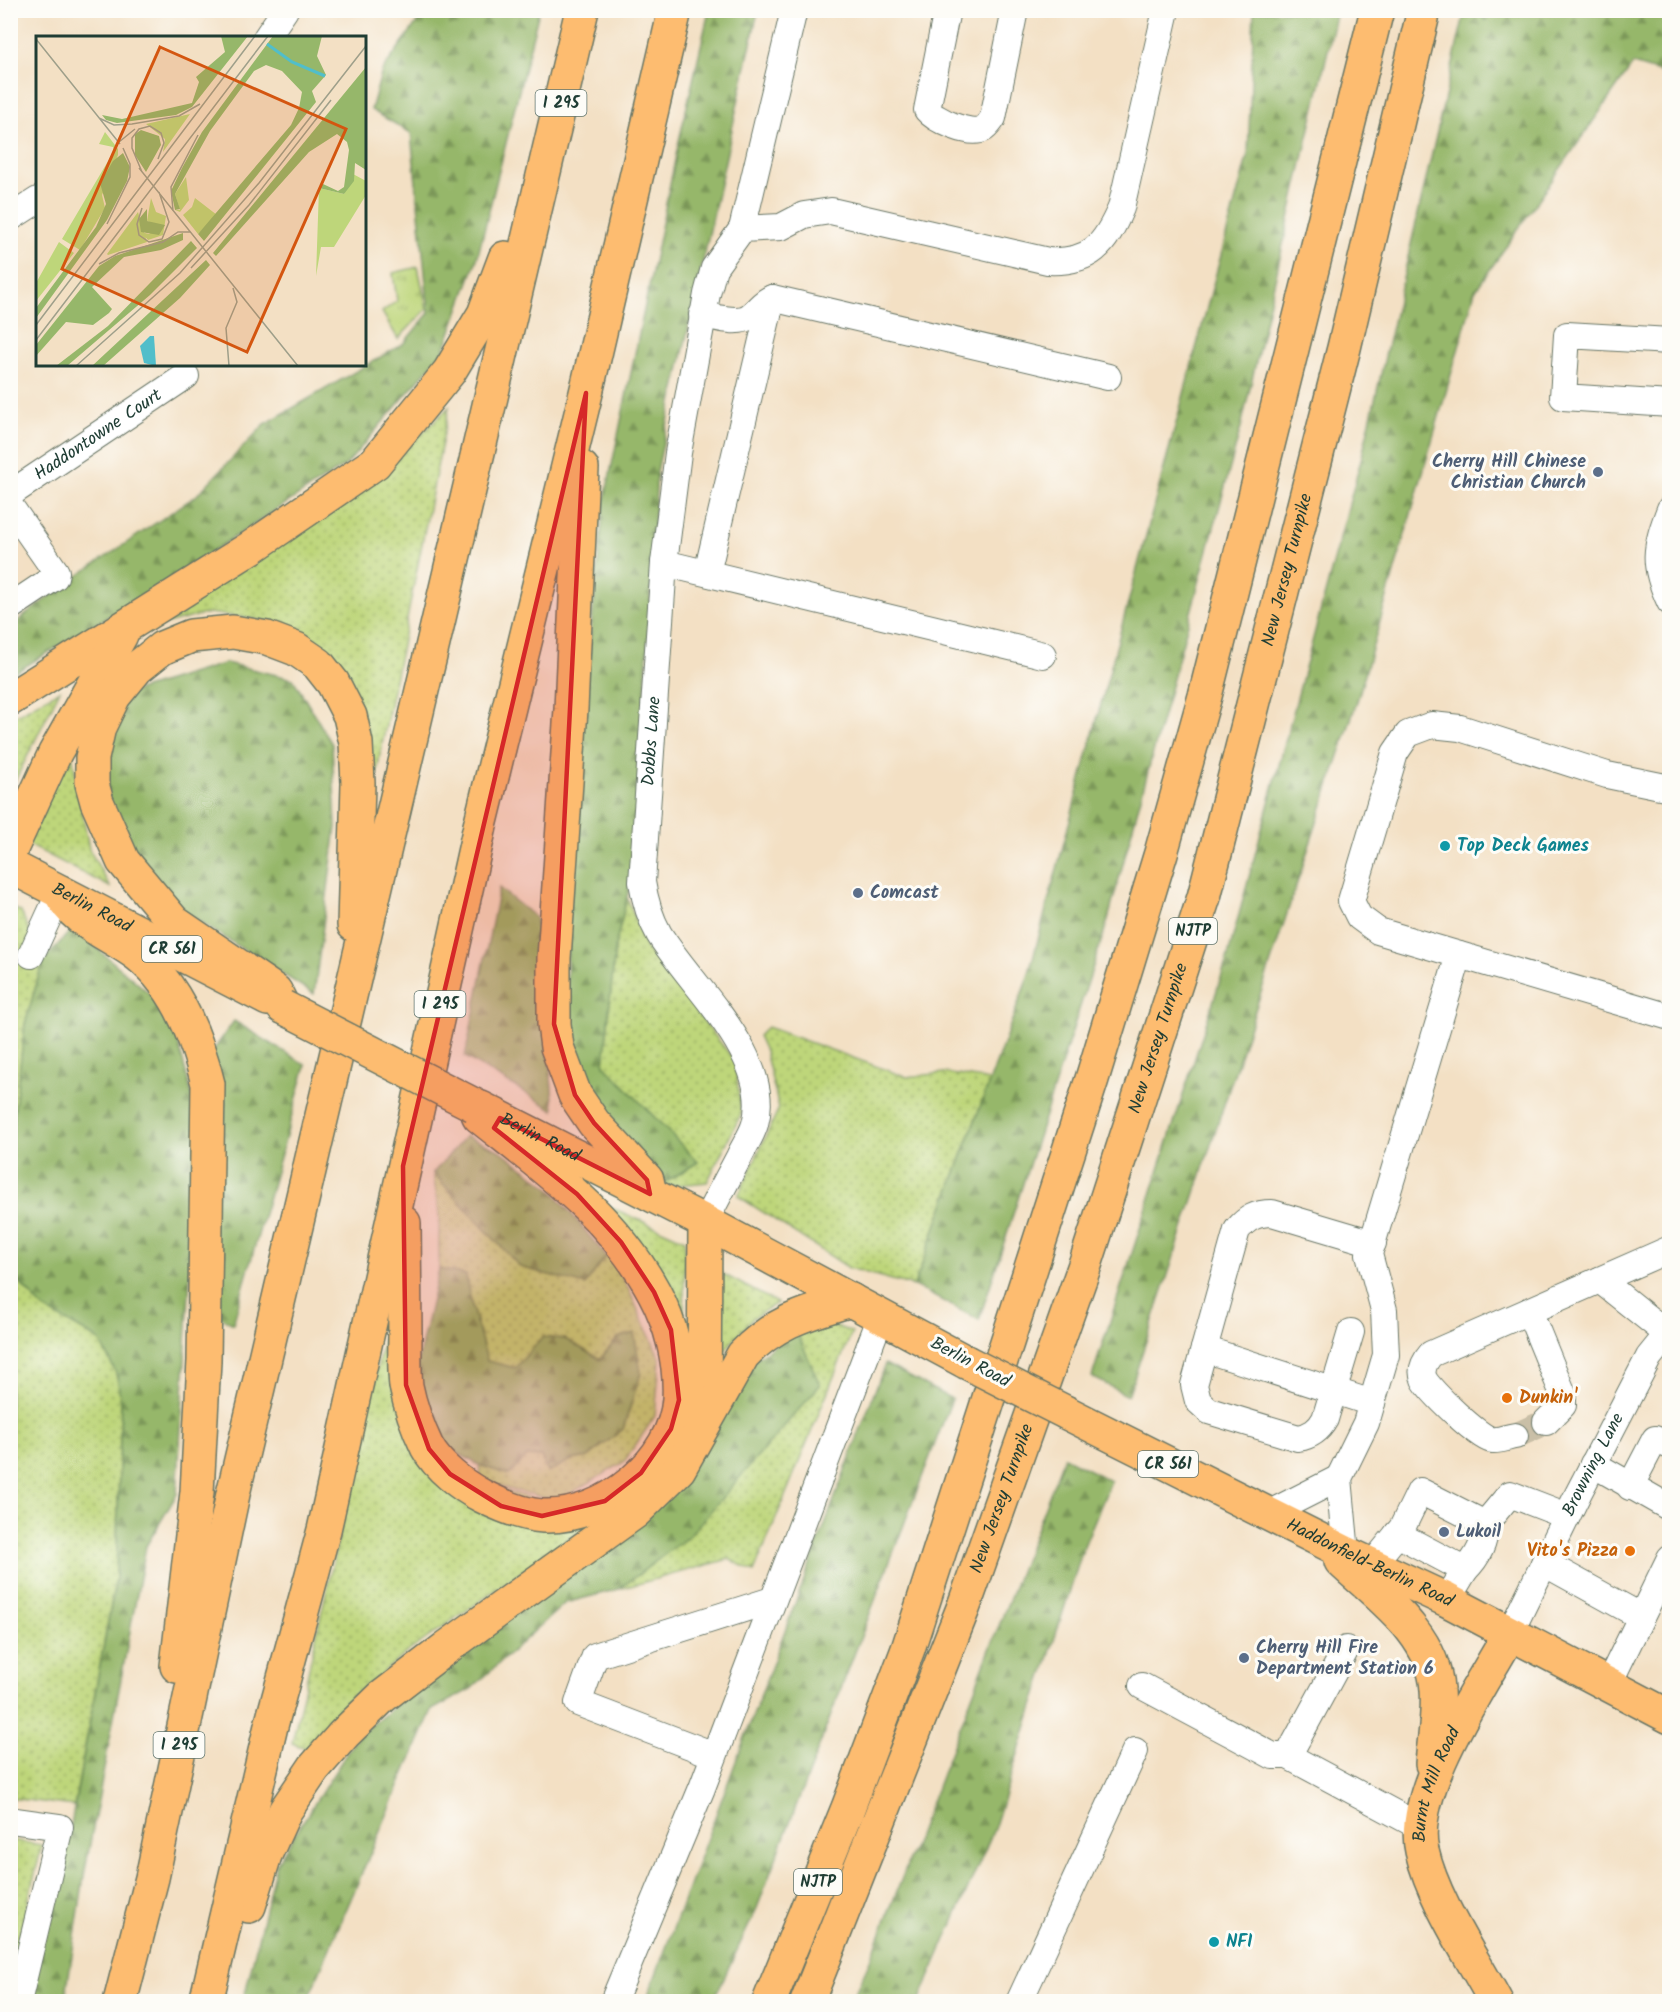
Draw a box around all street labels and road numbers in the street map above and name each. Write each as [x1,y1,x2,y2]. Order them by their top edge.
road number: I 295 [536,90,586,116]
street label: Haddontowne Court [28,381,169,489]
street label: New Jersey Turnpike [1254,490,1321,650]
street label: Dobbs Lane [634,696,669,787]
street label: Berlin Road [46,875,138,941]
road number: NJTP [1169,918,1217,944]
road number: CR 561 [142,936,202,962]
street label: New Jersey Turnpike [1120,959,1196,1118]
road number: I 295 [414,991,466,1017]
street label: Berlin Road [494,1105,586,1171]
street label: Berlin Road [925,1330,1016,1397]
street label: Browning Lane [1555,1408,1632,1521]
street label: New Jersey Turnpike [962,1420,1042,1577]
road number: CR 561 [1138,1451,1198,1477]
street label: Haddonfield-Berlin Road [1281,1511,1460,1616]
street label: Burnt Mill Road [1406,1721,1469,1842]
road number: I 295 [154,1732,204,1758]
road number: NJTP [794,1869,842,1895]

